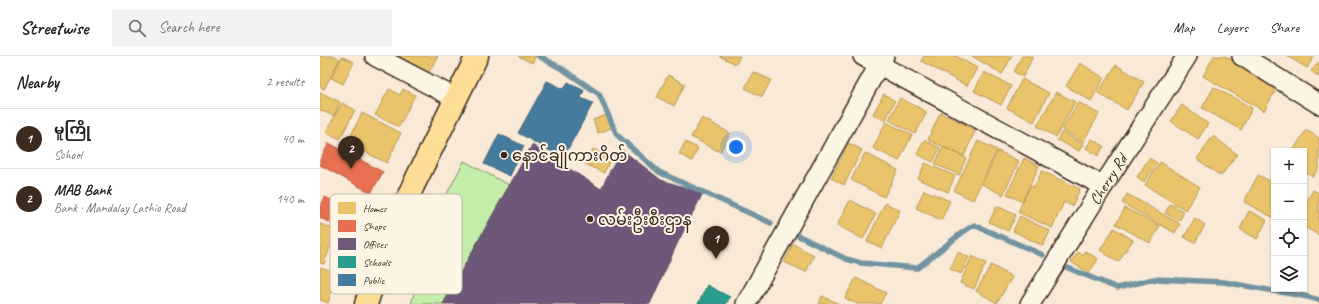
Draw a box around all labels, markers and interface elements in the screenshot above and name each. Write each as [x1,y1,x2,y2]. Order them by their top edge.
search box [112,10,392,46]
text: Streetwise [20,16,88,40]
icon: search [126,17,148,39]
text: Search here [158,18,220,37]
text: Map [1173,19,1195,36]
text: Layers [1217,19,1248,36]
text: Share [1270,19,1299,36]
text: Nearby [16,72,59,93]
text: 2 results [266,74,304,90]
text: မူကြို [54,120,91,139]
text: 1 [26,131,32,147]
text: 40 m [282,131,304,147]
pin: 2 [338,136,364,169]
your location [726,137,746,157]
place label: နောင်ချိုကားဂိတ် [512,144,627,169]
text: School [54,147,82,163]
street label: Cherry Rd [1085,148,1133,209]
map controls [1271,148,1307,292]
button: + [1271,148,1307,184]
marker: နောင်ချိုကားဂိတ် [499,150,509,160]
text: MAB Bank [54,181,111,200]
button: − [1271,184,1307,220]
text: 2 [26,191,32,207]
text: 140 m [276,191,304,207]
legend [330,194,462,294]
text: Bank · Mandalay Lashio Road [54,200,186,216]
text: Homes [363,201,388,215]
place label: လမ်းဦးစီးဌာန [598,208,692,233]
marker: လမ်းဦးစီးဌာန [585,214,595,224]
text: Shops [363,219,387,233]
button: locate [1271,220,1307,256]
pin: 1 [703,226,729,259]
text: Offices [363,237,388,251]
text: Schools [363,255,392,269]
button: layers [1271,256,1307,292]
text: Public [363,273,385,287]

